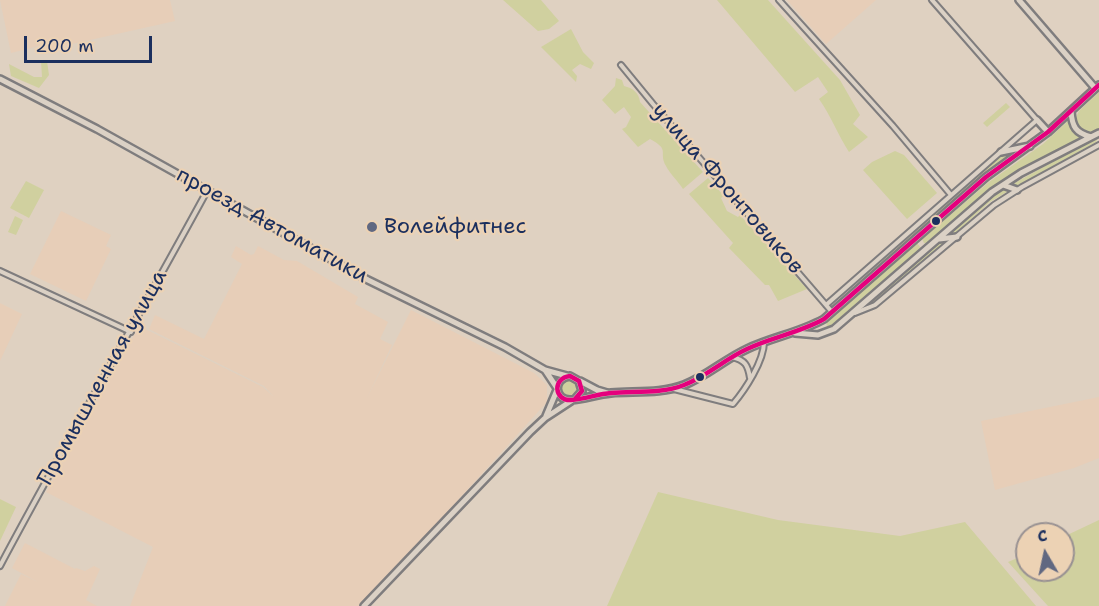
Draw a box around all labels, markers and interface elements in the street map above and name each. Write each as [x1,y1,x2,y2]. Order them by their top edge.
scale bar [27,24,154,62]
text: 200 m [35,34,94,58]
street label: улица Фронтовиков [646,98,808,280]
street label: проезд Автоматики [171,162,373,290]
place label: Волейфитнес [384,214,527,240]
unlabelled marker [930,215,942,227]
marker: Волейфитнес [365,220,379,234]
street label: Промышленная улица [33,265,173,491]
unlabelled marker [694,371,706,383]
north arrow [1015,522,1075,582]
text: С [1036,525,1049,547]

